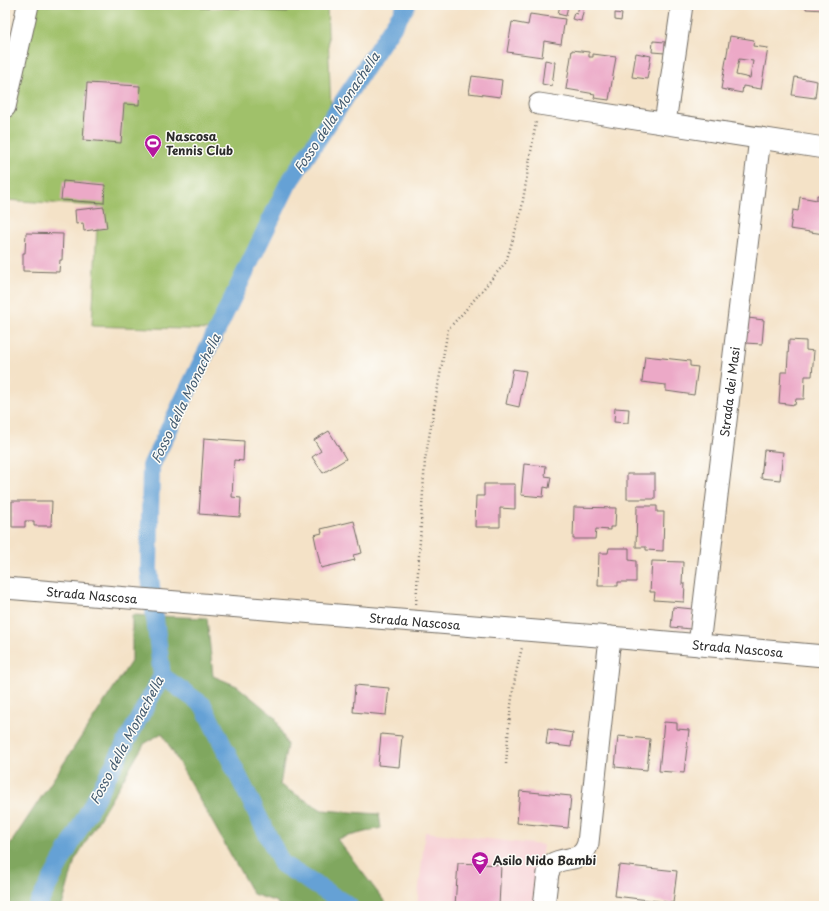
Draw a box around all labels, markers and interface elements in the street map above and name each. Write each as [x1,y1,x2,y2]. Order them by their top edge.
water label: Fosso della Monachella [289,47,384,176]
place label: Nascosa Tennis Club [166,127,233,159]
sports icon: Nascosa Tennis Club [143,133,163,158]
water label: Fosso della Monachella [145,329,225,466]
street label: Strada dei Masi [715,346,744,438]
street label: Strada Nascosa [45,582,139,608]
street label: Strada Nascosa [368,609,461,634]
street label: Strada Nascosa [691,635,784,661]
water label: Fosso della Monachella [84,672,168,807]
school or university icon: Asilo Nido Bambi [470,850,490,875]
place label: Asilo Nido Bambi [493,851,597,869]

